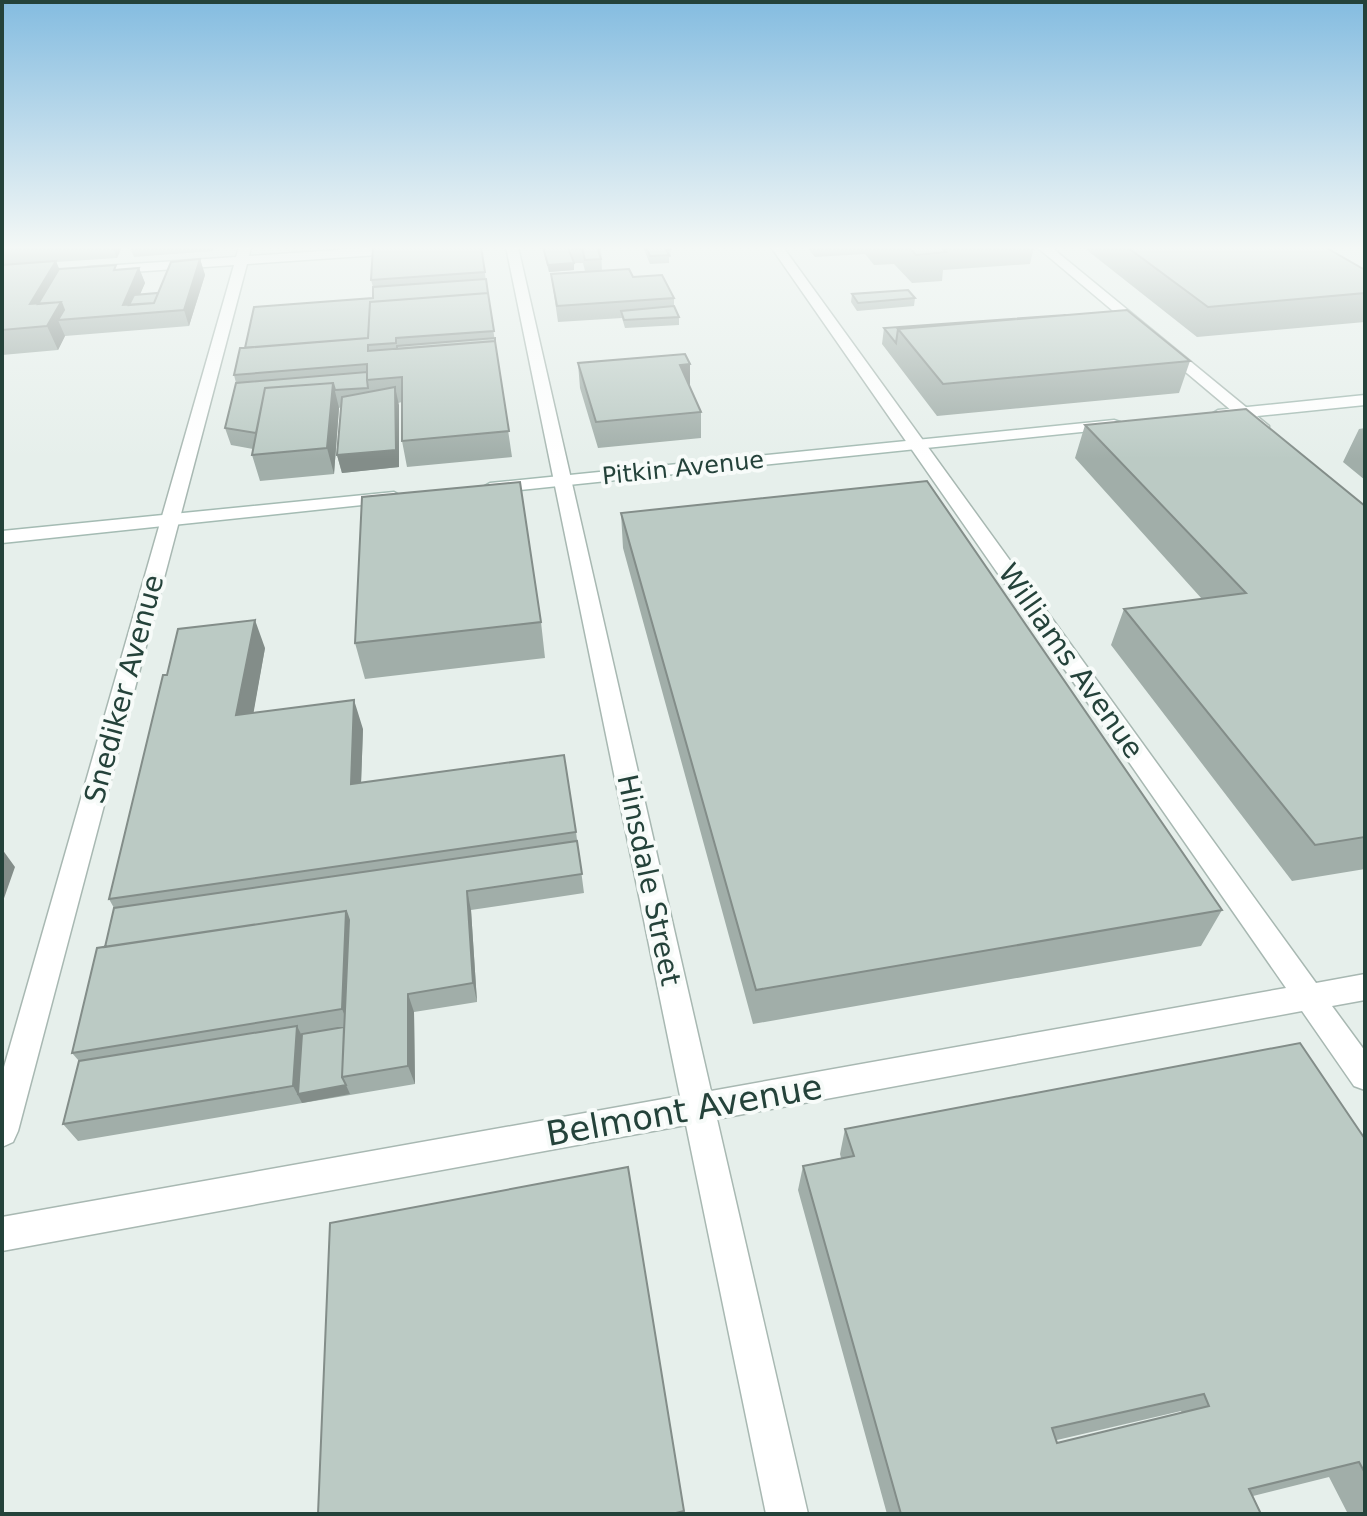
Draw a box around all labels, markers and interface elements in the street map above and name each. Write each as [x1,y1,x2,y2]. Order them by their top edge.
street label: Pitkin Avenue [601,446,765,490]
street label: Williams Avenue [991,557,1151,765]
street label: Snediker Avenue [78,571,170,807]
street label: Hinsdale Street [611,771,688,989]
street label: Belmont Avenue [543,1066,825,1154]

